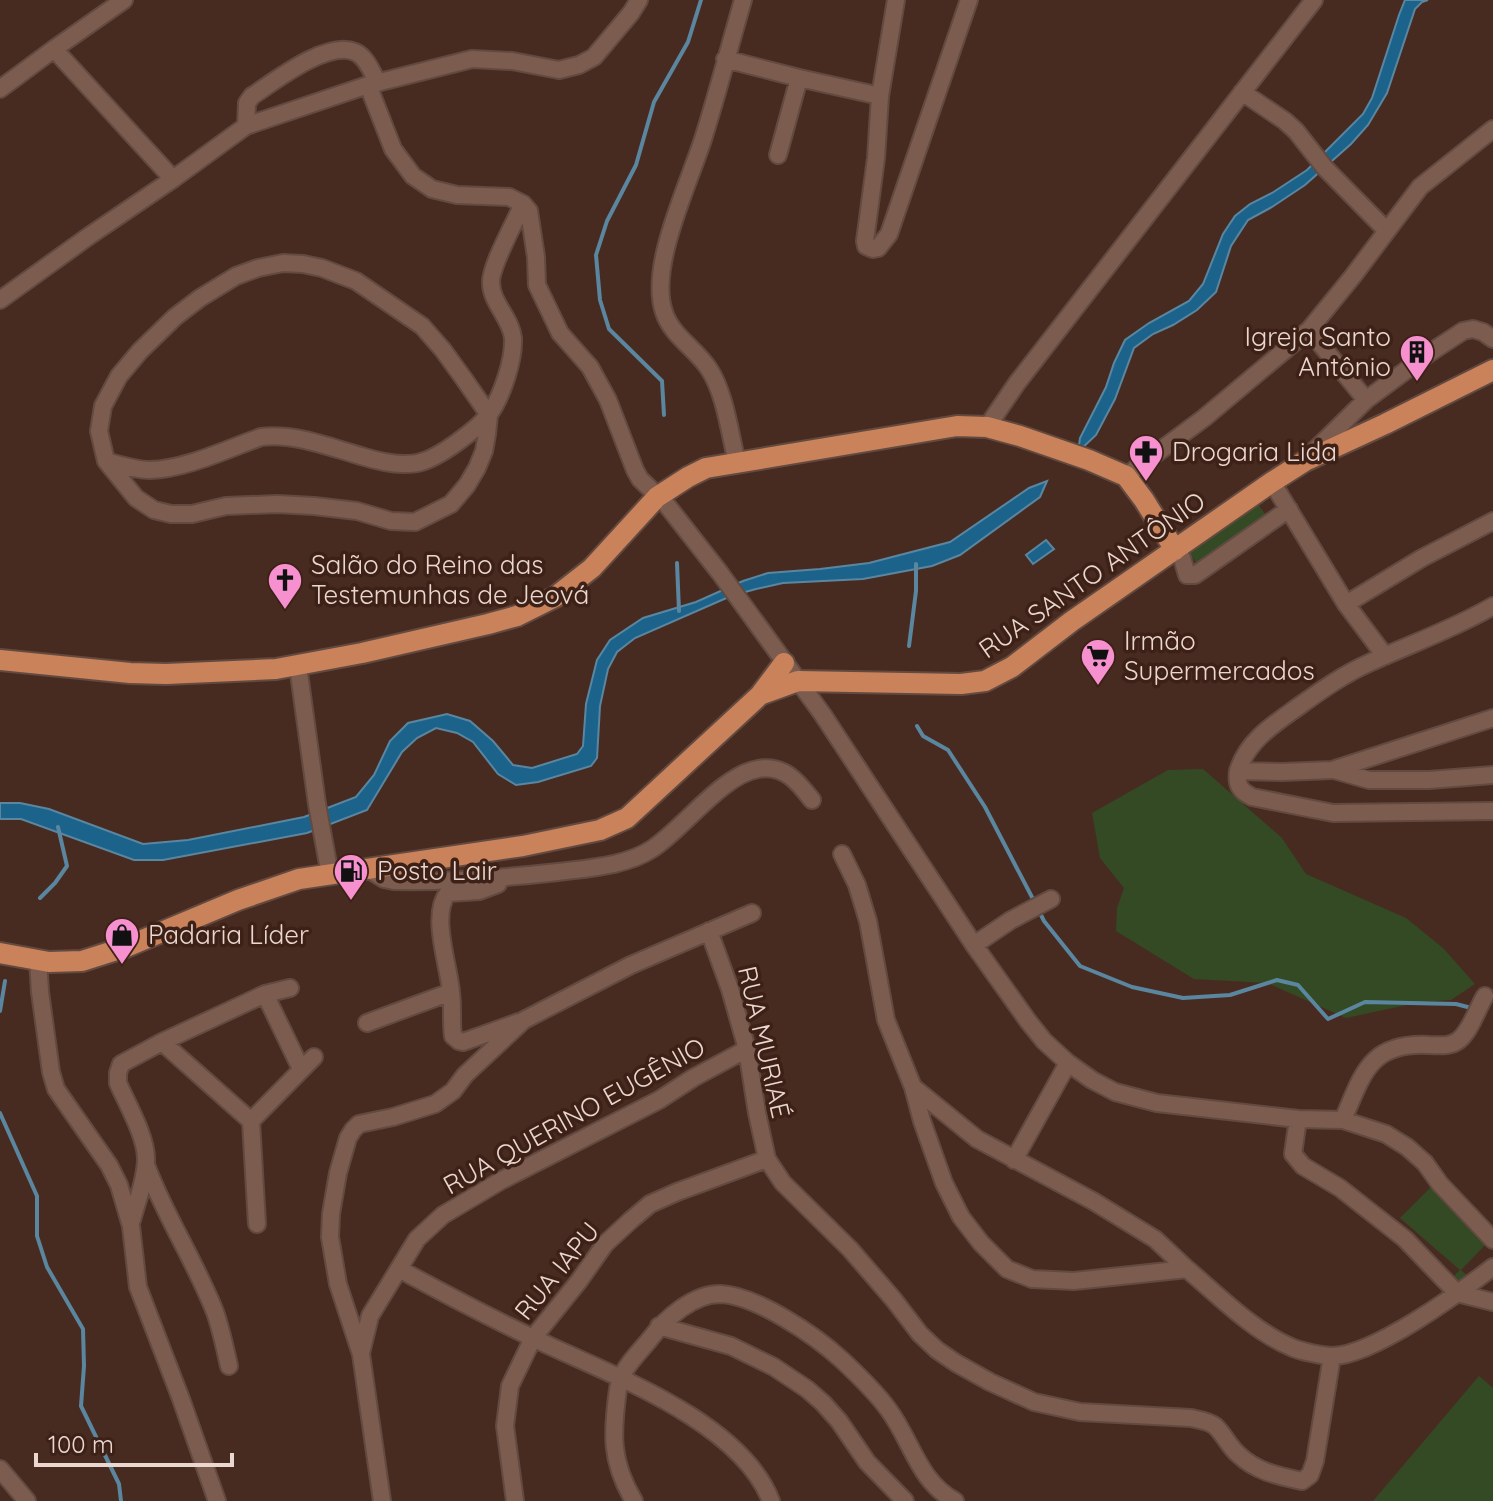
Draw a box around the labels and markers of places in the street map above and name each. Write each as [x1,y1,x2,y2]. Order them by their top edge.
place label: Igreja Santo Antônio [1244,320,1391,383]
building icon: Igreja Santo Antônio [1398,333,1436,383]
pharmacy icon: Drogaria Lida [1127,433,1165,483]
place label: Drogaria Lida [1172,435,1337,468]
place label: Salão do Reino das Testemunhas de Jeová [311,548,589,611]
church icon: Salão do Reino das Testemunhas de Jeová [266,561,304,611]
place label: Irmão Supermercados [1124,624,1315,687]
supermarket icon: Irmão Supermercados [1079,637,1117,687]
fuel station icon: Posto Lair [332,852,370,902]
place label: Posto Lair [377,854,497,887]
shop icon: Padaria Líder [103,916,141,966]
place label: Padaria Líder [148,918,309,951]

